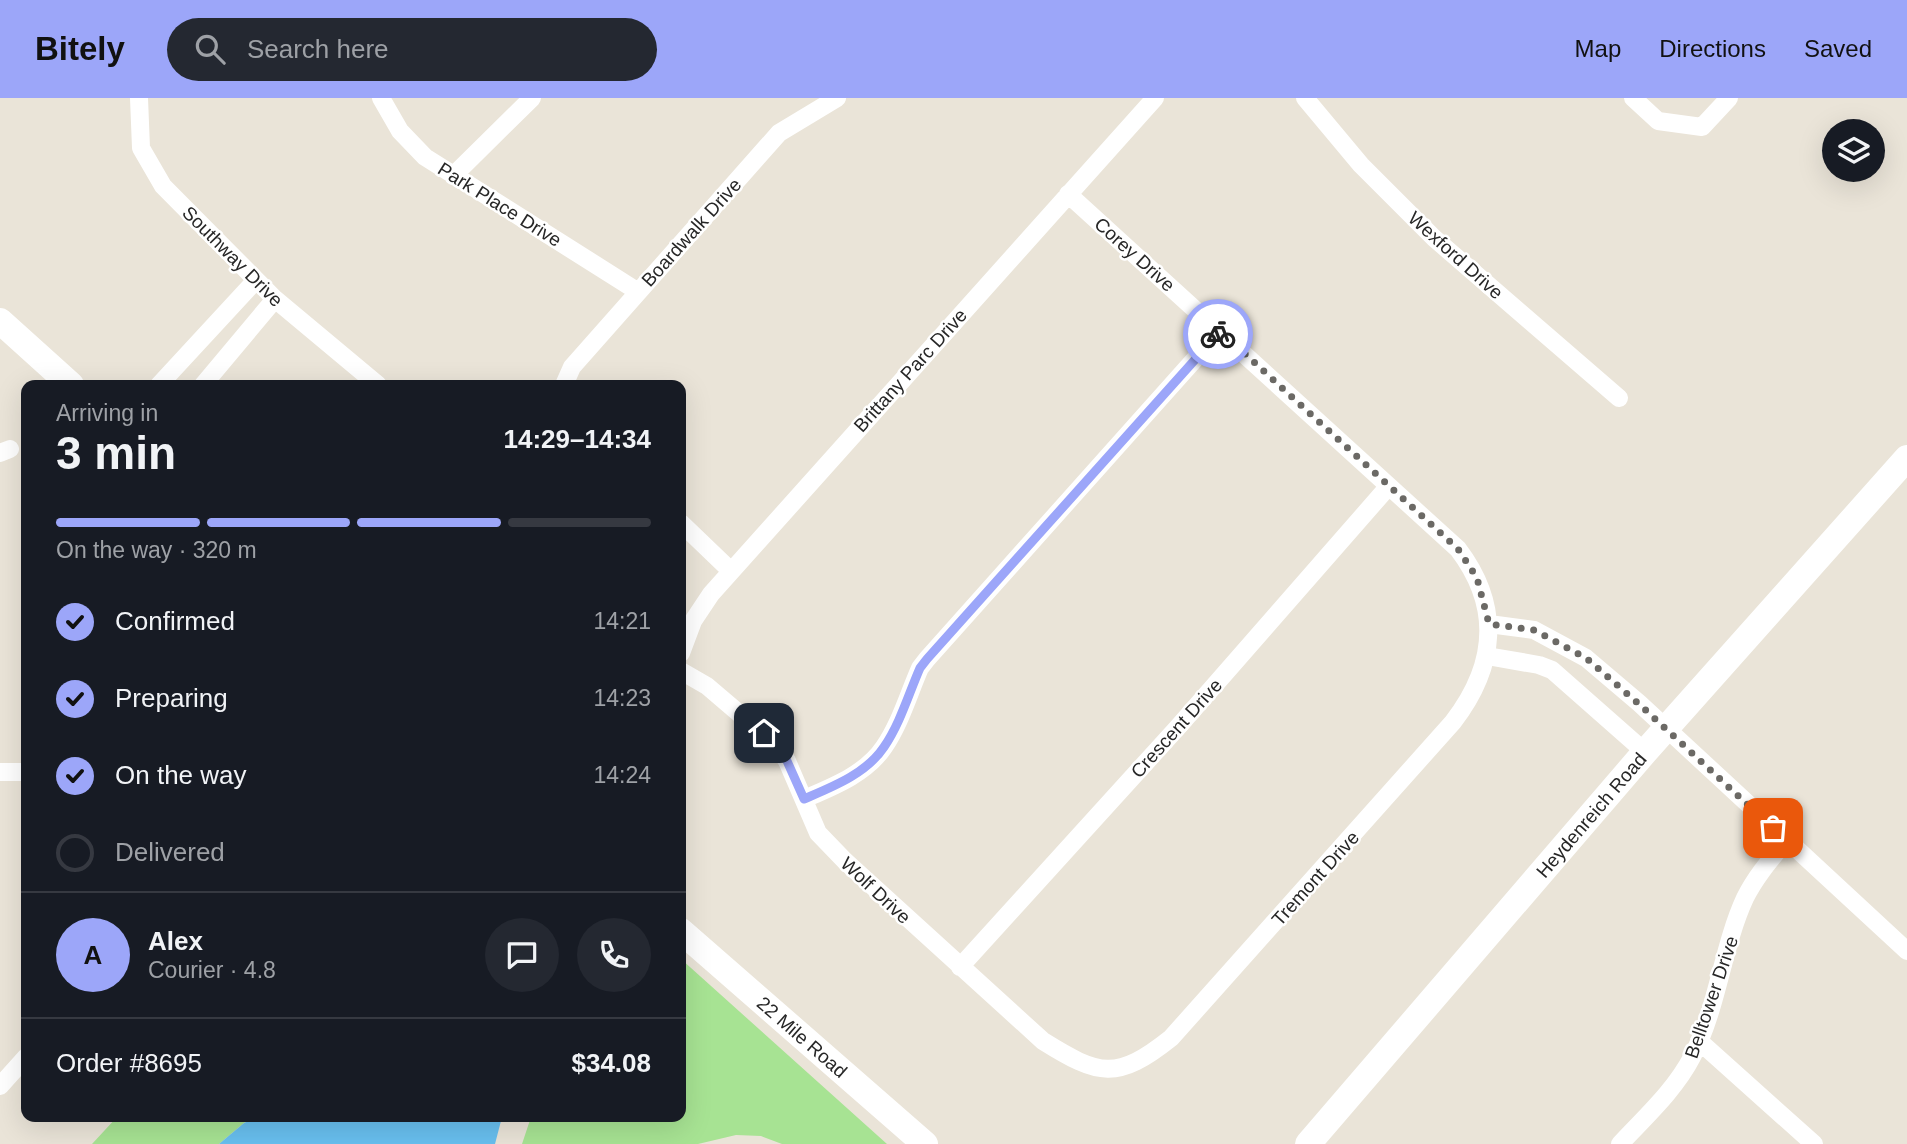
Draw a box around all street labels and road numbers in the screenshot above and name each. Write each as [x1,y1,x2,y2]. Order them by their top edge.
street label: Park Place Drive [434,158,565,251]
street label: Boardwalk Drive [637,174,745,291]
street label: Southway Drive [178,202,287,311]
street label: Wexford Drive [1404,207,1507,303]
street label: Corey Drive [1090,213,1179,296]
street label: Brittany Parc Drive [850,304,971,436]
street label: Crescent Drive [1127,675,1226,782]
street label: Heydenreich Road [1532,749,1651,882]
street label: Tremont Drive [1268,827,1363,930]
street label: Wolf Drive [837,853,915,928]
street label: Belltower Drive [1681,933,1742,1061]
street label: 22 Mile Road [753,992,851,1082]

